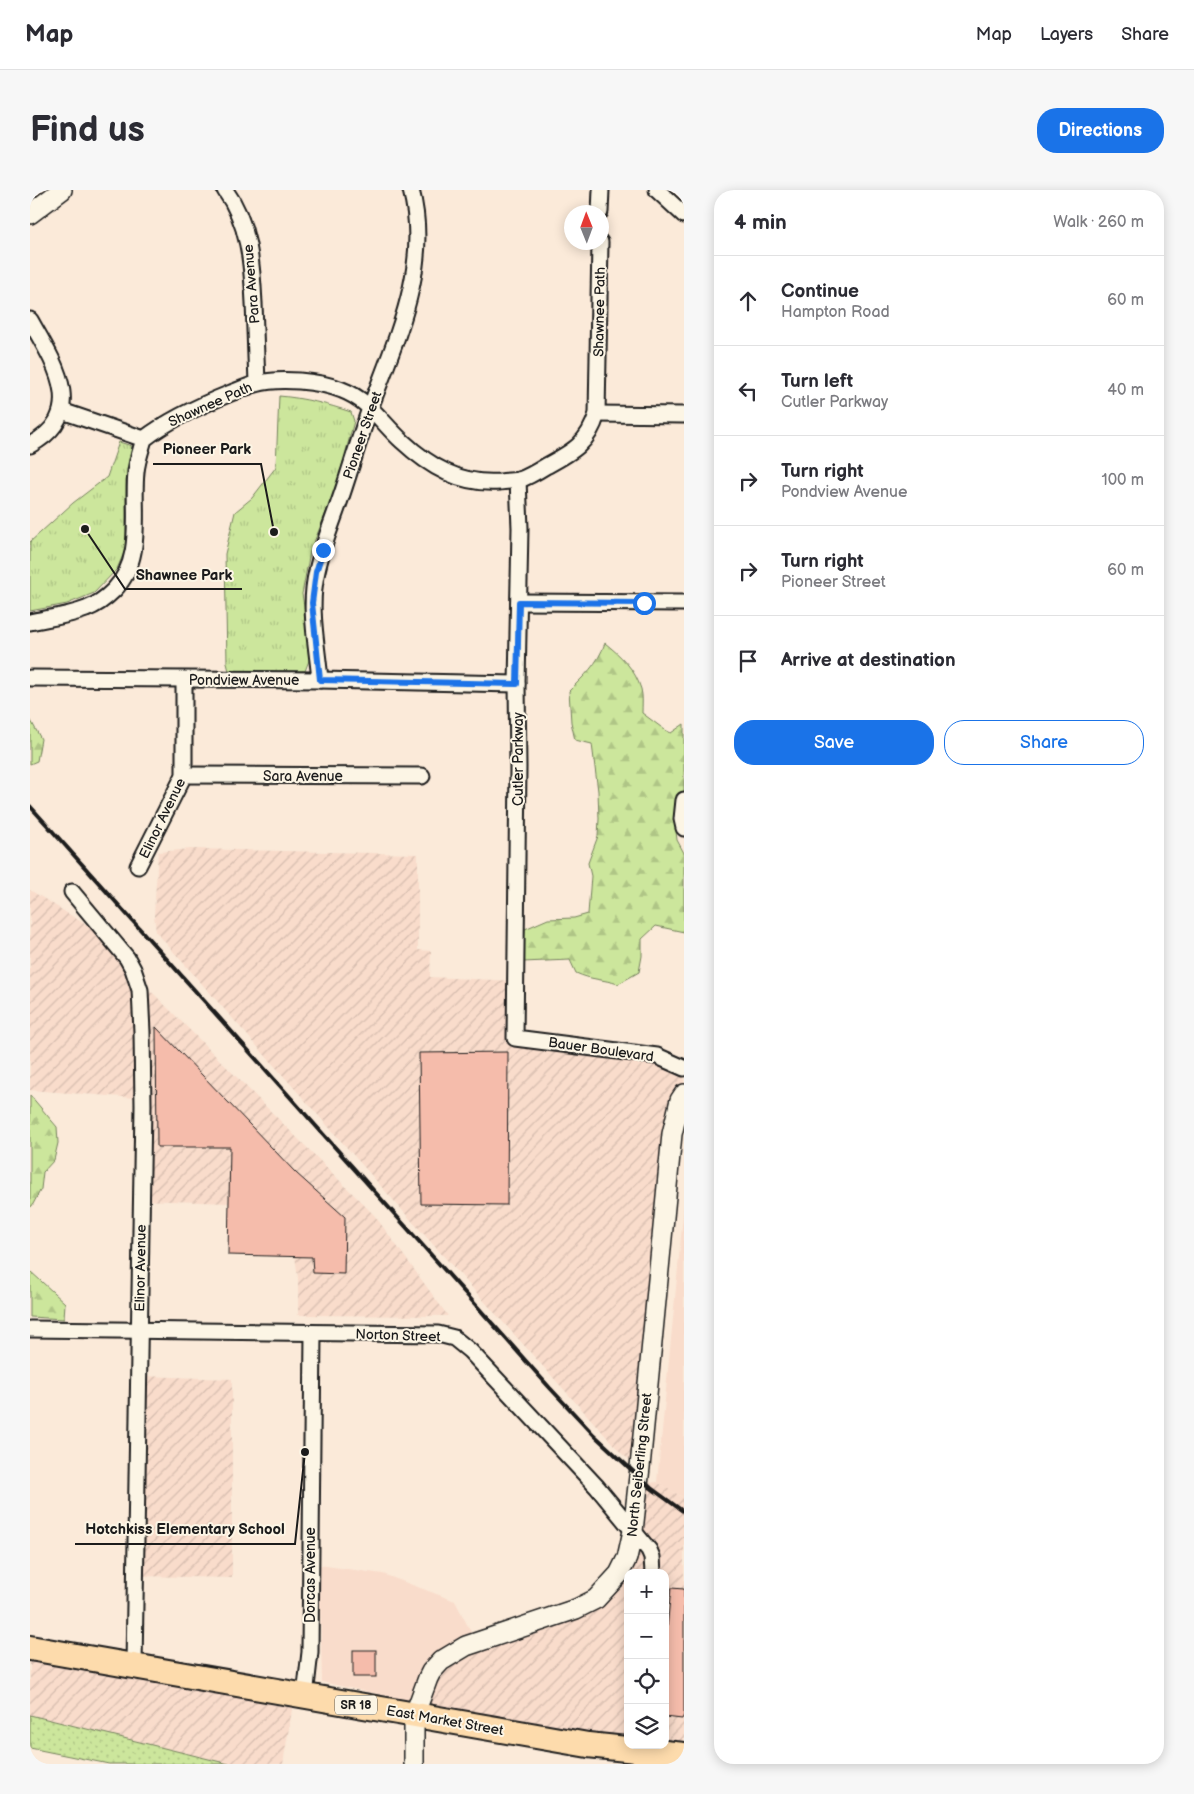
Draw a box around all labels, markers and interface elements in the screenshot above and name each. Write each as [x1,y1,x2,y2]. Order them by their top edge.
text: Map [25,20,73,49]
text: Map [976,24,1012,45]
text: Layers [1040,24,1093,45]
text: Share [1121,24,1169,45]
button: Directions [1037,108,1164,153]
text: Find us [30,109,145,152]
north arrow [564,205,609,250]
text: 4 min [734,210,787,235]
text: Walk · 260 m [1053,213,1144,232]
street label: Para Avenue [240,244,263,324]
street label: Shawnee Path [590,267,609,357]
text: Continue [781,280,859,303]
icon: ahead [734,287,762,315]
text: 60 m [1107,291,1144,310]
text: Hampton Road [781,303,890,322]
text: Turn left [781,370,853,393]
icon: left [734,377,762,405]
street label: Shawnee Path [166,378,255,431]
text: 40 m [1107,381,1144,400]
street label: Pioneer Street [340,388,386,481]
text: Cutler Parkway [781,393,888,412]
callout: Pioneer Park [153,434,261,464]
text: Pioneer Park [163,440,251,459]
text: Turn right [781,460,864,483]
icon: right [734,467,762,495]
text: 100 m [1101,471,1144,490]
text: Pondview Avenue [781,483,907,502]
route end [312,539,335,562]
text: Turn right [781,550,864,573]
icon: right [734,557,762,585]
callout: Shawnee Park [125,559,242,589]
text: 60 m [1107,561,1144,580]
text: Shawnee Park [136,566,232,585]
text: Pioneer Street [781,573,886,592]
route start [633,592,656,615]
icon: arrive [734,647,762,675]
text: Arrive at destination [781,649,956,672]
street label: Pondview Avenue [189,672,299,689]
street label: Cutler Parkway [510,711,527,806]
button: Save [734,720,934,765]
button: Share [944,720,1144,765]
street label: Sara Avenue [263,768,343,785]
street label: Elinor Avenue [136,775,189,861]
street label: Bauer Boulevard [547,1034,655,1065]
street label: Elinor Avenue [131,1224,150,1312]
street label: Norton Street [355,1326,442,1346]
street label: North Seiberling Street [623,1391,656,1538]
callout: Hotchkiss Elementary School [75,1514,295,1544]
text: Hotchkiss Elementary School [85,1520,285,1539]
street label: Dorcas Avenue [302,1527,319,1623]
map controls [624,1569,669,1749]
button: + [624,1569,669,1614]
button: − [624,1614,669,1659]
button: locate [624,1659,669,1704]
road number: SR 18 [335,1696,377,1714]
street label: East Market Street [385,1702,505,1739]
button: layers [624,1704,669,1749]

